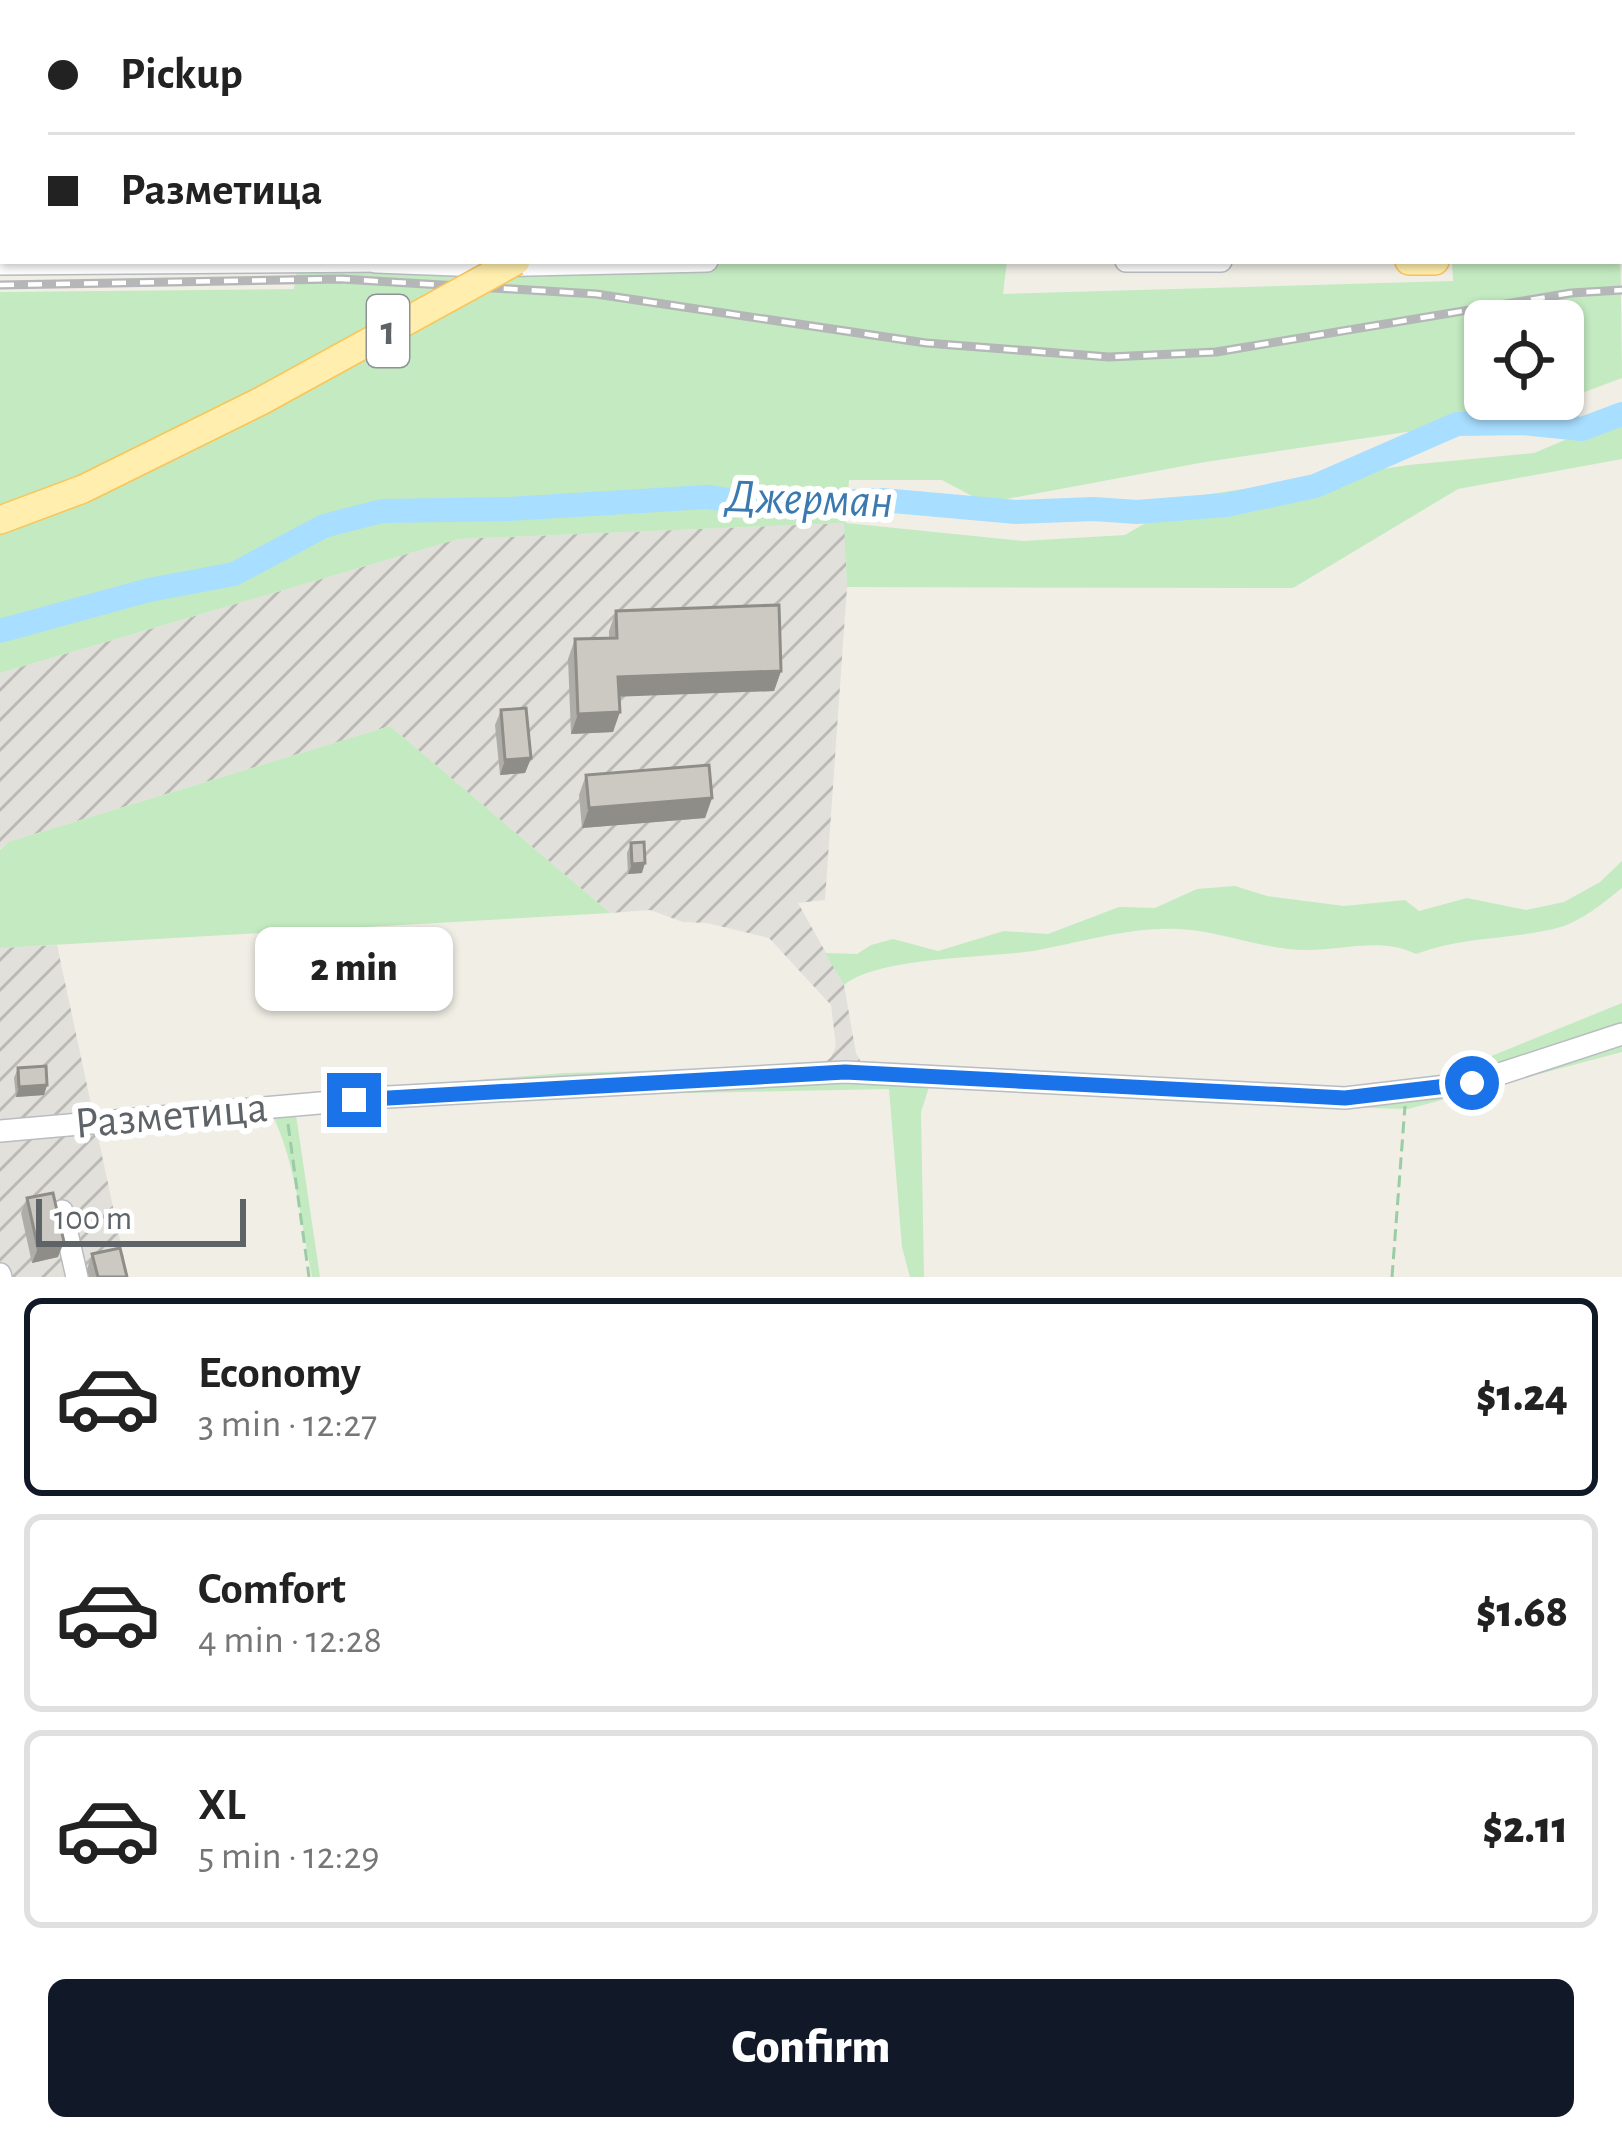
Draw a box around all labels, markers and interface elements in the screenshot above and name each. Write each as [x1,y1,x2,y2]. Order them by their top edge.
text: Pickup [120,52,243,97]
text: Разметица [120,168,322,213]
road number: 1 [367,295,409,367]
map controls [1464,300,1584,420]
button: locate [1464,300,1584,420]
water label: Джерман [723,473,894,527]
callout: 2 min [255,926,453,1010]
text: 2 min [310,949,398,988]
route start [1445,1056,1499,1110]
route end [327,1073,381,1127]
street label: Разметица [73,1085,269,1147]
scale bar [36,1193,246,1246]
text: 100 m [54,1203,132,1236]
icon: car [54,1343,162,1451]
text: Economy [198,1351,361,1396]
text: $1.24 [1476,1374,1568,1419]
text: 3 min · 12:27 [198,1405,377,1444]
icon: car [54,1559,162,1667]
text: Comfort [198,1567,346,1612]
text: $1.68 [1476,1590,1568,1635]
text: 4 min · 12:28 [198,1621,382,1660]
icon: car [54,1775,162,1883]
text: XL [198,1783,246,1828]
text: $2.11 [1482,1806,1568,1851]
text: 5 min · 12:29 [198,1837,379,1876]
button: Confirm [48,1979,1574,2117]

